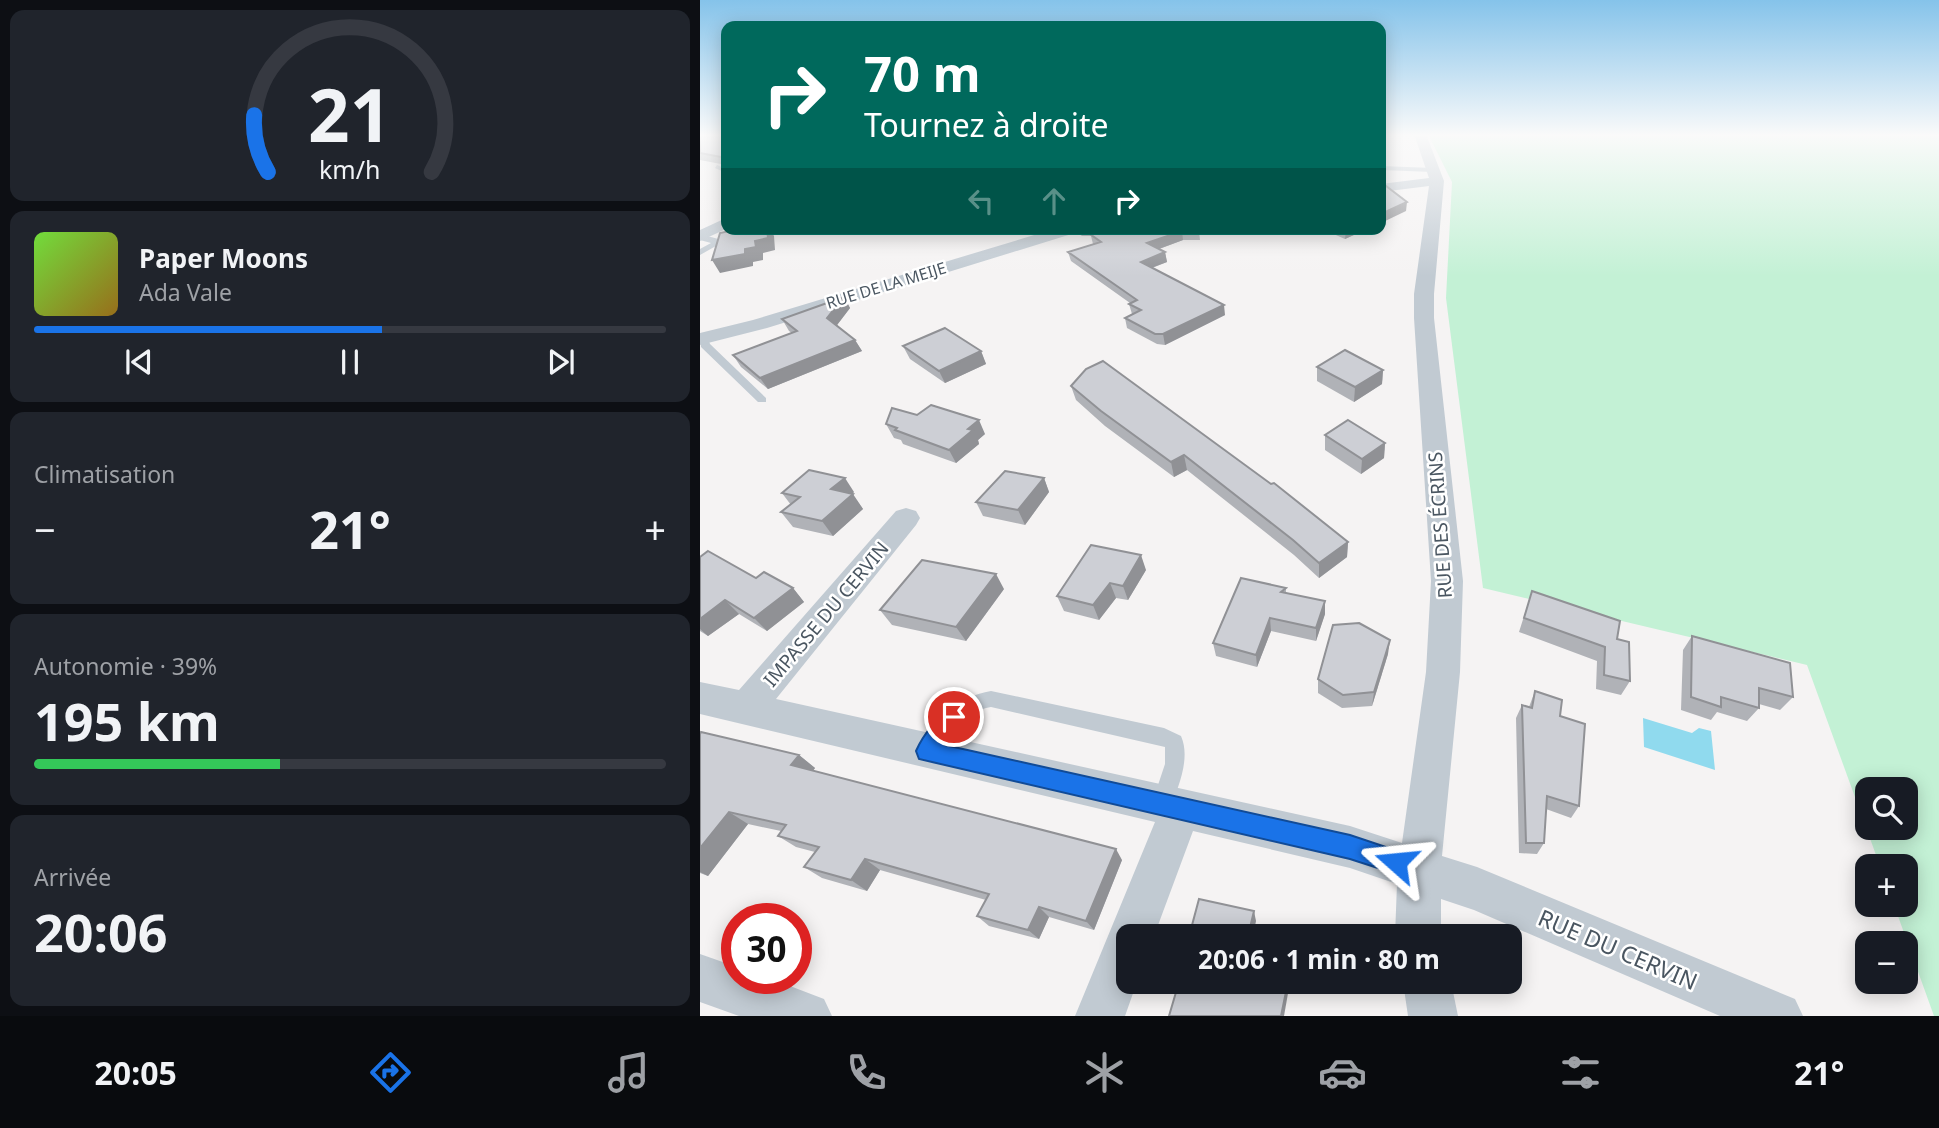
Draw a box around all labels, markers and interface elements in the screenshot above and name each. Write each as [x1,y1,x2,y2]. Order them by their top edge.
text: 70 m [864,40,981,106]
icon: right [749,49,840,140]
text: 21 [308,64,392,163]
text: Tournez à droite [864,103,1109,146]
text: km/h [319,151,381,185]
icon: left [962,182,1000,220]
icon: ahead [1035,182,1073,220]
icon: right [1108,182,1146,220]
text: Paper Moons [139,240,308,276]
street label: RUE DE LA MEIJE [823,256,949,314]
text: Ada Vale [139,276,232,308]
icon: previous [120,343,158,381]
icon: pause [331,343,369,381]
icon: next [542,343,580,381]
street label: RUE DES ÉCRINS [1422,451,1458,599]
text: Climatisation [34,458,175,490]
text: 21° [309,493,391,564]
text: − [34,503,56,555]
text: + [644,503,666,555]
street label: IMPASSE DU CERVIN [758,536,894,692]
text: Autonomie · 39% [34,650,217,682]
text: 195 km [34,685,220,756]
pin [924,687,984,747]
icon: arrive [935,698,973,736]
map controls [1855,777,1918,994]
button: search [1855,777,1918,840]
position arrow [1359,825,1433,899]
button: + [1855,854,1918,917]
text: Arrivée [34,861,111,893]
text: 20:06 [34,896,168,967]
street label: RUE DU CERVIN [1533,901,1703,997]
speed limit sign: 30 [721,903,812,994]
button: − [1855,931,1918,994]
text: 20:06 · 1 min · 80 m [1198,941,1440,977]
icon: directions [366,1048,415,1097]
icon: music [604,1048,653,1097]
icon: phone [842,1048,891,1097]
icon: climate [1080,1048,1129,1097]
icon: car [1318,1048,1367,1097]
icon: filters [1556,1048,1605,1097]
text: 20:05 [95,1051,177,1094]
text: 21° [1794,1051,1844,1094]

